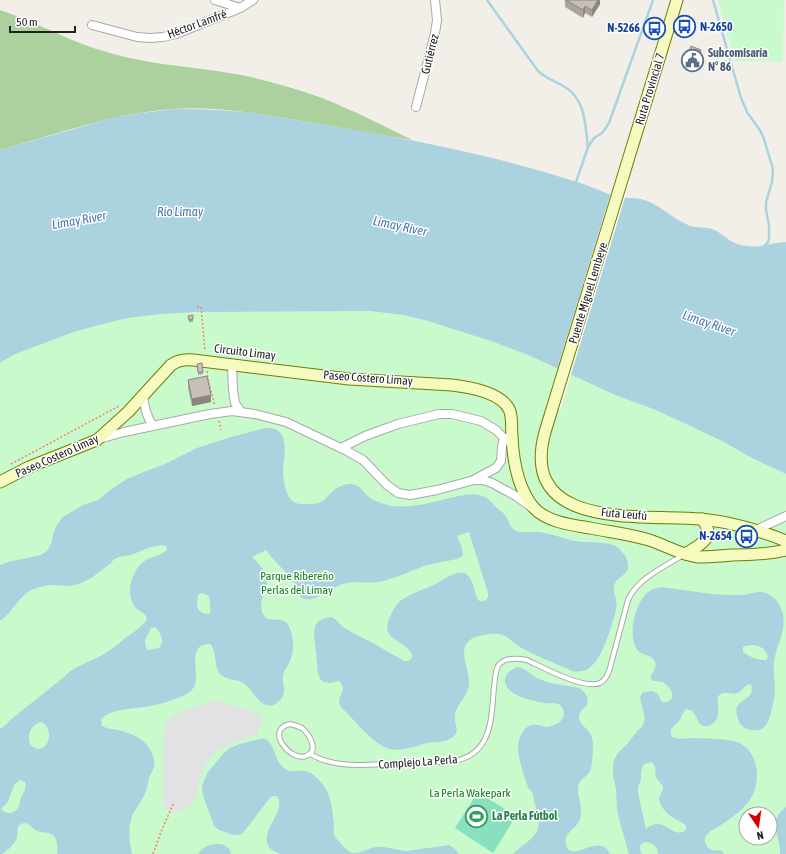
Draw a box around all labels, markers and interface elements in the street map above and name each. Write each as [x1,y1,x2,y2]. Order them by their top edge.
street label: Héctor Lamfré [165,7,229,41]
scale bar [10,8,75,34]
bus stop icon: N-2650 [671,14,697,40]
text: 50 m [16,15,38,29]
bus stop icon: N-5266 [642,15,668,41]
place label: N-2650 [700,20,733,34]
place label: N-5266 [607,21,640,35]
street label: Gutiérrez [418,32,442,75]
place label: Subcomisaría N° 86 [708,46,768,74]
public building icon: Subcomisaría N° 86 [680,47,706,73]
street label: Ruta Provincial 7 [632,51,668,127]
water label: Río Limay [157,204,204,219]
water label: Limay River [51,208,109,232]
water label: Limay River [372,213,430,239]
street label: Puente Miguel Lembeye [566,241,610,345]
water label: Limay River [681,307,739,339]
street label: Circuito Limay [213,341,277,363]
street label: Paseo Costero Limay [323,368,413,388]
street label: Paseo Costero Limay [13,431,101,481]
street label: Futa Leufú [600,505,648,523]
bus stop icon: N-2654 [734,523,760,549]
place label: N-2654 [699,529,732,543]
park label: Parque Ribereño Perlas del Limay [260,569,334,597]
street label: Complejo La Perla [378,752,458,772]
park label: La Perla Wakepark [429,786,511,800]
sports icon: La Perla Fútbol [463,803,489,829]
north arrow [738,806,778,846]
place label: La Perla Fútbol [492,809,558,823]
text: N [756,829,765,842]

